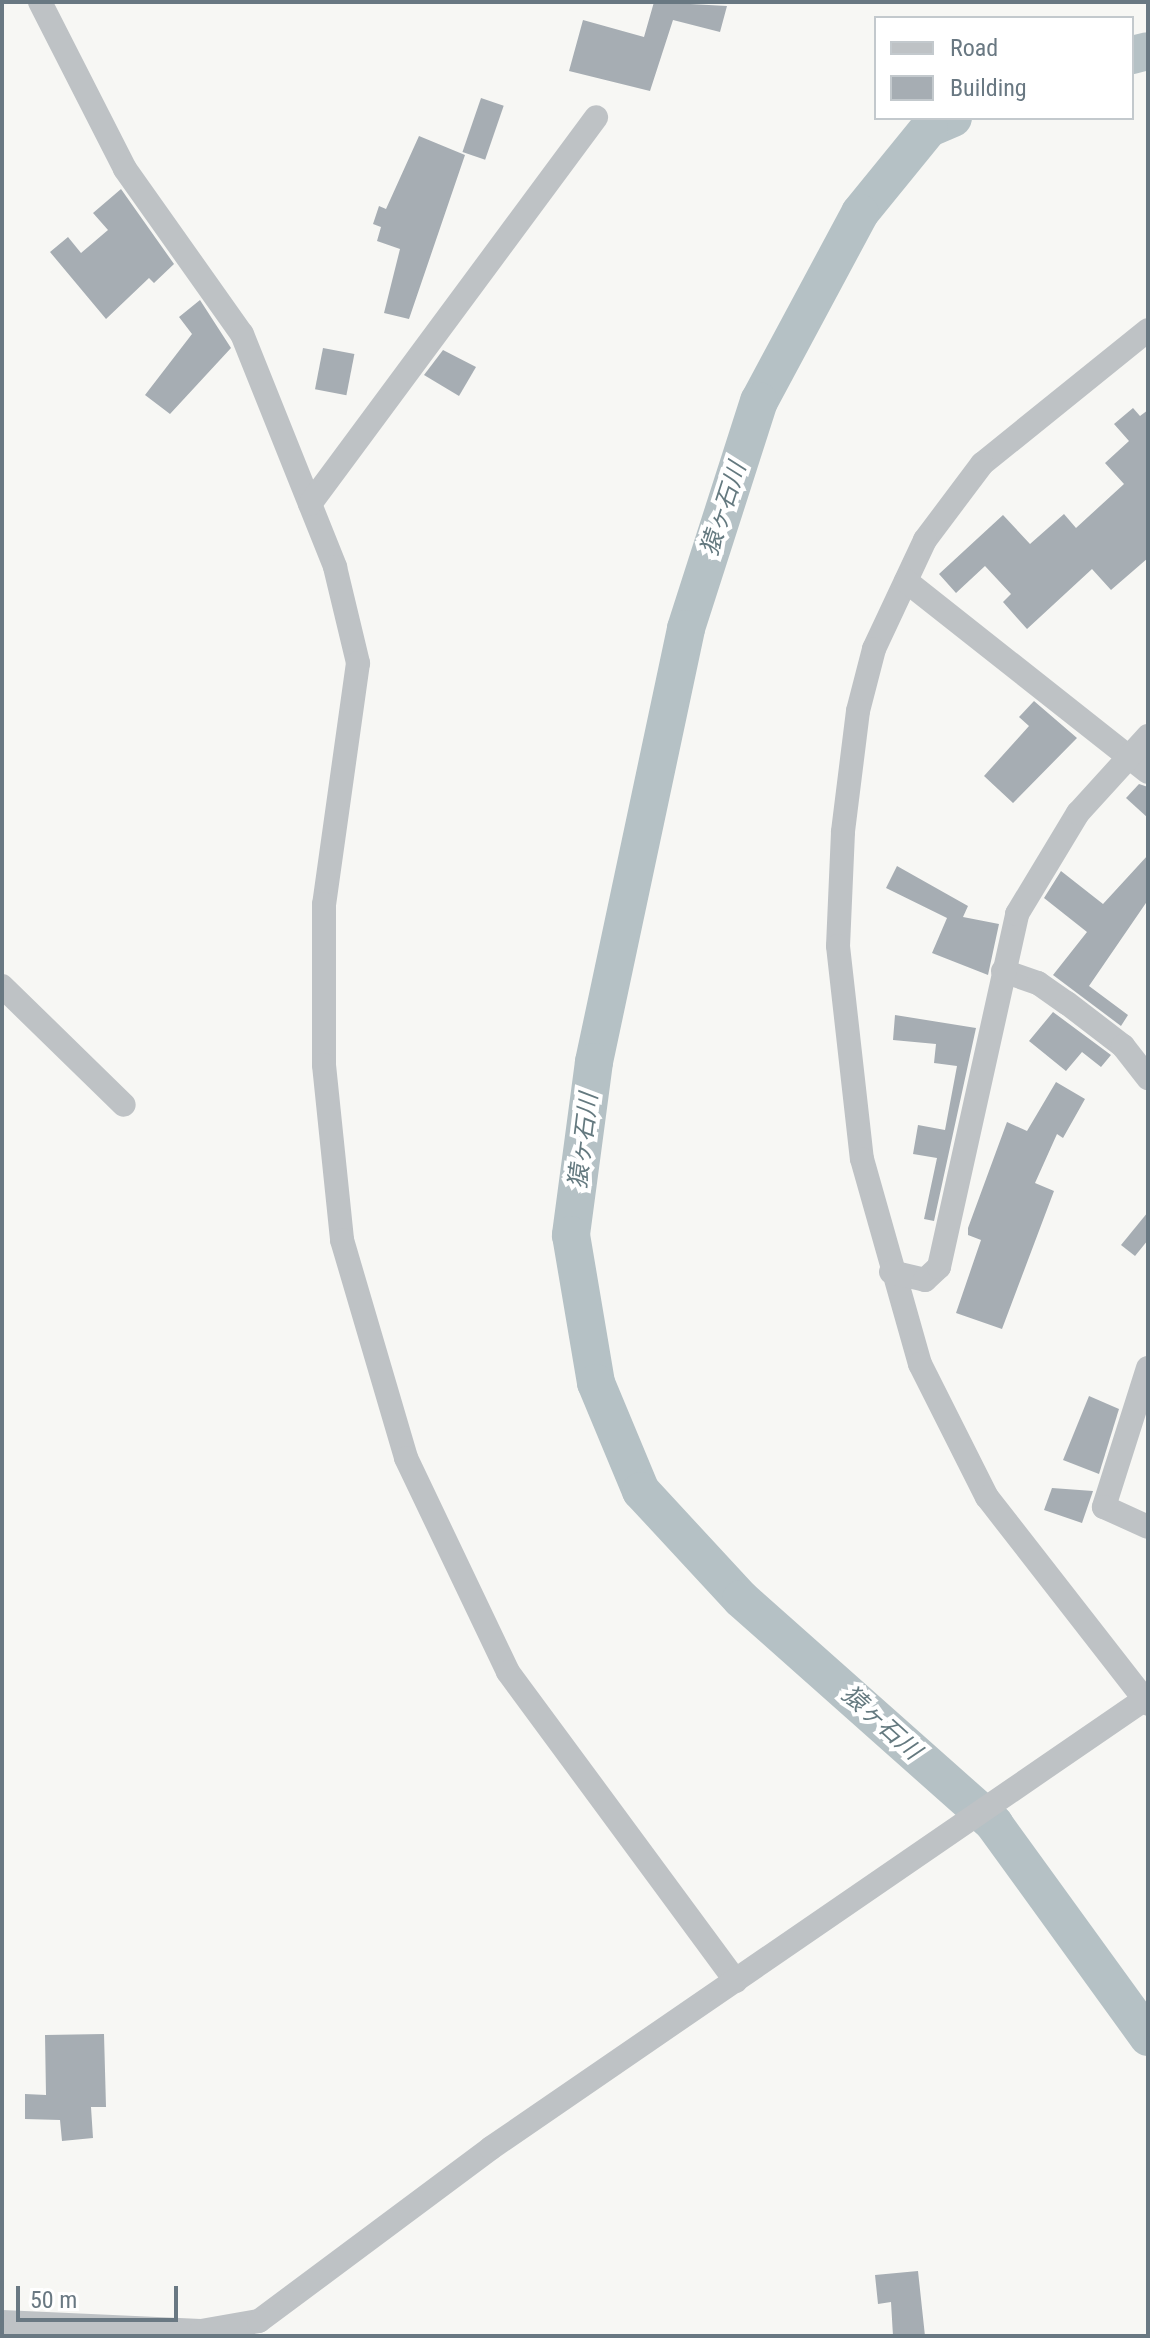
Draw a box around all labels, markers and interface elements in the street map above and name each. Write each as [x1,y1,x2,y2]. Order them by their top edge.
legend [874,16,1134,120]
text: Road [950,34,998,62]
text: Building [950,74,1027,102]
water label: 猿ヶ石川 [695,459,753,559]
water label: 猿ヶ石川 [564,1092,604,1190]
water label: 猿ヶ石川 [836,1680,926,1766]
scale bar [20,2270,182,2320]
text: 50 m [30,2286,77,2314]

